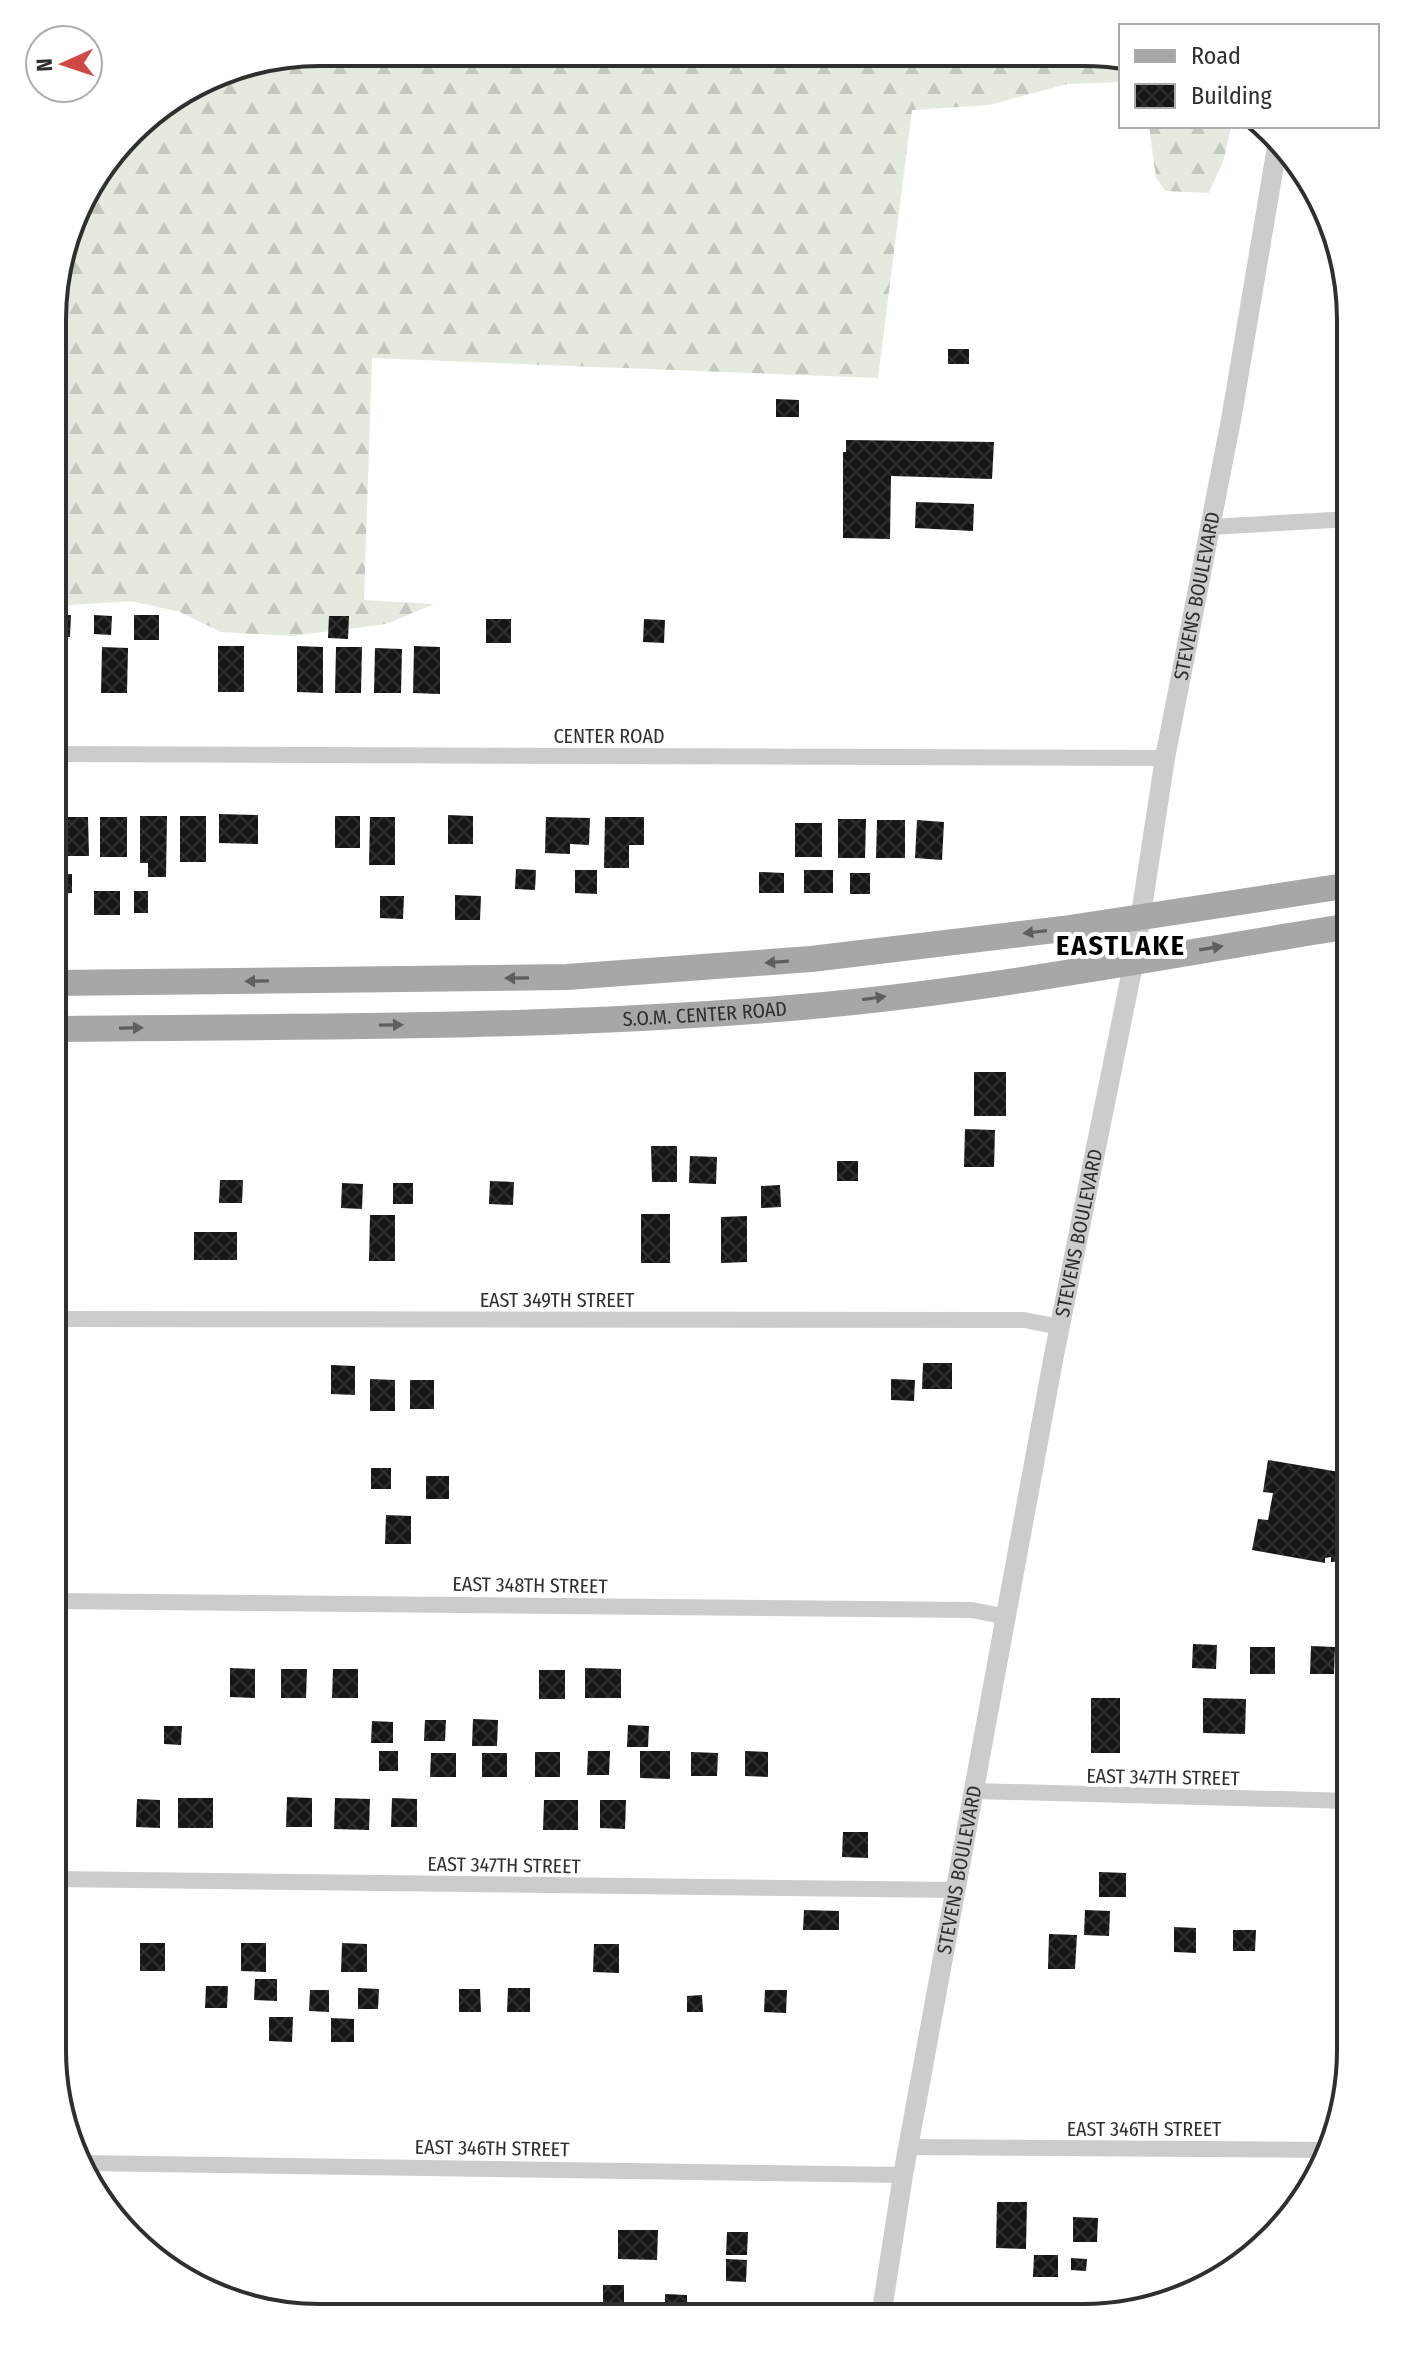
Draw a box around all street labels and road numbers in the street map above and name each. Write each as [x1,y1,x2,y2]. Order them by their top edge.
street label: STEVENS BOULEVARD [1168,510,1225,682]
street label: CENTER ROAD [553,724,665,748]
street label: S.O.M. CENTER ROAD [622,996,788,1031]
street label: STEVENS BOULEVARD [1050,1147,1107,1319]
street label: EAST 349TH STREET [480,1288,635,1312]
street label: EAST 348TH STREET [452,1572,609,1598]
street label: EAST 347TH STREET [1086,1764,1241,1790]
street label: STEVENS BOULEVARD [932,1784,986,1956]
street label: EAST 347TH STREET [427,1852,582,1878]
street label: EAST 346TH STREET [1067,2117,1222,2141]
street label: EAST 346TH STREET [414,2135,570,2161]

